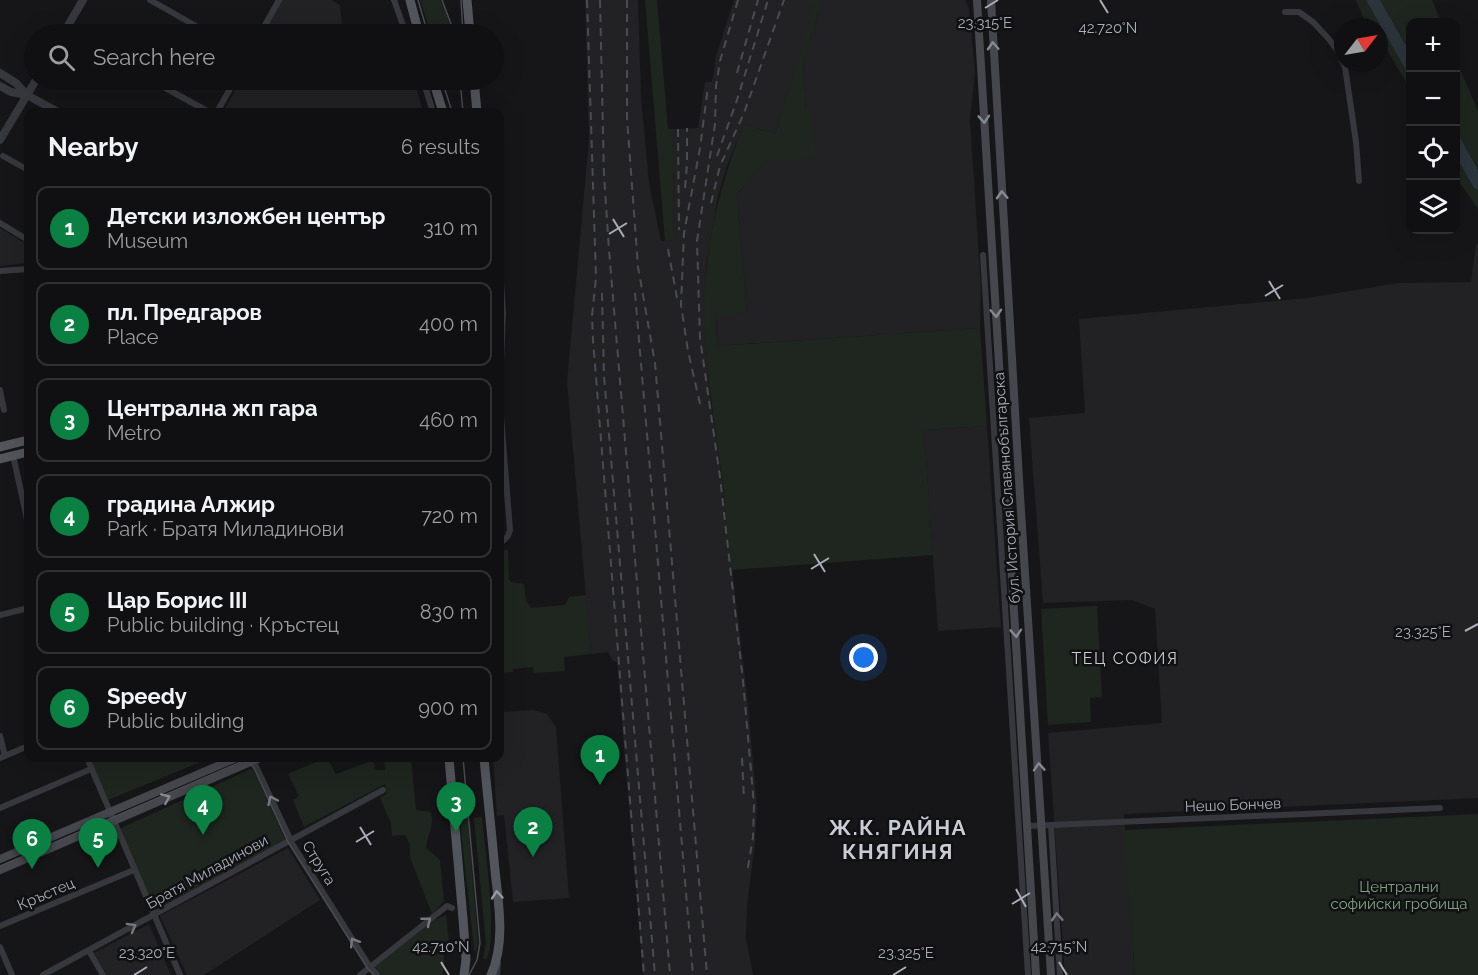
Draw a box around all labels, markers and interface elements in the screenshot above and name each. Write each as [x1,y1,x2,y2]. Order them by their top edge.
text: 23.315°E [958,14,1012,32]
north arrow [1334,18,1388,72]
map controls [1406,18,1460,234]
button: + [1406,18,1460,72]
text: 42.720°N [1079,19,1137,37]
search box [24,24,504,90]
icon: search [45,41,78,74]
one-way arrow [987,41,1000,50]
text: Search here [93,44,215,70]
button: − [1406,72,1460,126]
one-way arrow [977,115,990,124]
button: locate [1406,126,1460,180]
text: Nearby [48,132,138,162]
text: 6 results [401,135,480,159]
button: layers [1406,180,1460,234]
one-way arrow [996,191,1009,200]
text: Детски изложбен център [107,203,385,229]
text: 1 [65,216,74,240]
text: 310 m [423,216,478,240]
text: Museum [107,229,188,253]
text: пл. Предгаров [107,299,262,325]
one-way arrow [990,308,1003,317]
text: 2 [64,312,75,336]
text: 400 m [419,312,478,336]
text: Place [107,325,158,349]
street label: бул. История Славянобългарска [990,372,1024,604]
text: Централна жп гара [107,395,318,421]
text: 3 [64,408,75,432]
text: 460 m [419,408,478,432]
text: Metro [107,421,161,445]
text: градина Алжир [107,491,275,517]
text: 4 [64,504,75,528]
text: 720 m [421,504,478,528]
text: Park · Братя Миладинови [107,517,344,541]
text: Цар Борис III [107,587,248,613]
text: 5 [64,600,75,624]
text: 830 m [420,600,478,624]
text: Public building · Кръстец [107,613,339,637]
text: 23.325°E [1395,623,1451,641]
one-way arrow [1010,629,1023,638]
your location [849,643,878,672]
district label: ТЕЦ СОФИЯ [1071,649,1179,668]
text: Speedy [107,683,187,709]
text: 6 [63,696,76,720]
text: 900 m [418,696,478,720]
text: Public building [107,709,244,733]
pin: 1 [580,736,620,785]
one-way arrow [1032,762,1045,771]
pin: 3 [436,782,476,832]
pin: 4 [184,786,222,835]
one-way arrow [160,793,171,805]
street label: Нешо Бончев [1184,794,1282,816]
one-way arrow [267,796,279,807]
pin: 2 [514,808,552,857]
district label: Ж.К. РАЙНА КНЯГИНЯ [829,815,967,864]
pin: 5 [78,818,118,868]
pin: 6 [12,820,51,869]
street label: Братя Миладинови [143,831,271,913]
street label: Струга [298,838,340,888]
street label: Кръстец [15,874,78,914]
park label: Централни софийски гробища [1331,878,1467,913]
one-way arrow [491,891,504,900]
one-way arrow [1050,912,1063,921]
one-way arrow [420,918,431,929]
one-way arrow [125,923,136,934]
one-way arrow [350,938,362,948]
text: 42.710°N [412,938,470,956]
text: 42.715°N [1031,938,1087,956]
text: 23.320°E [119,944,175,962]
text: 23.325°E [878,944,934,962]

